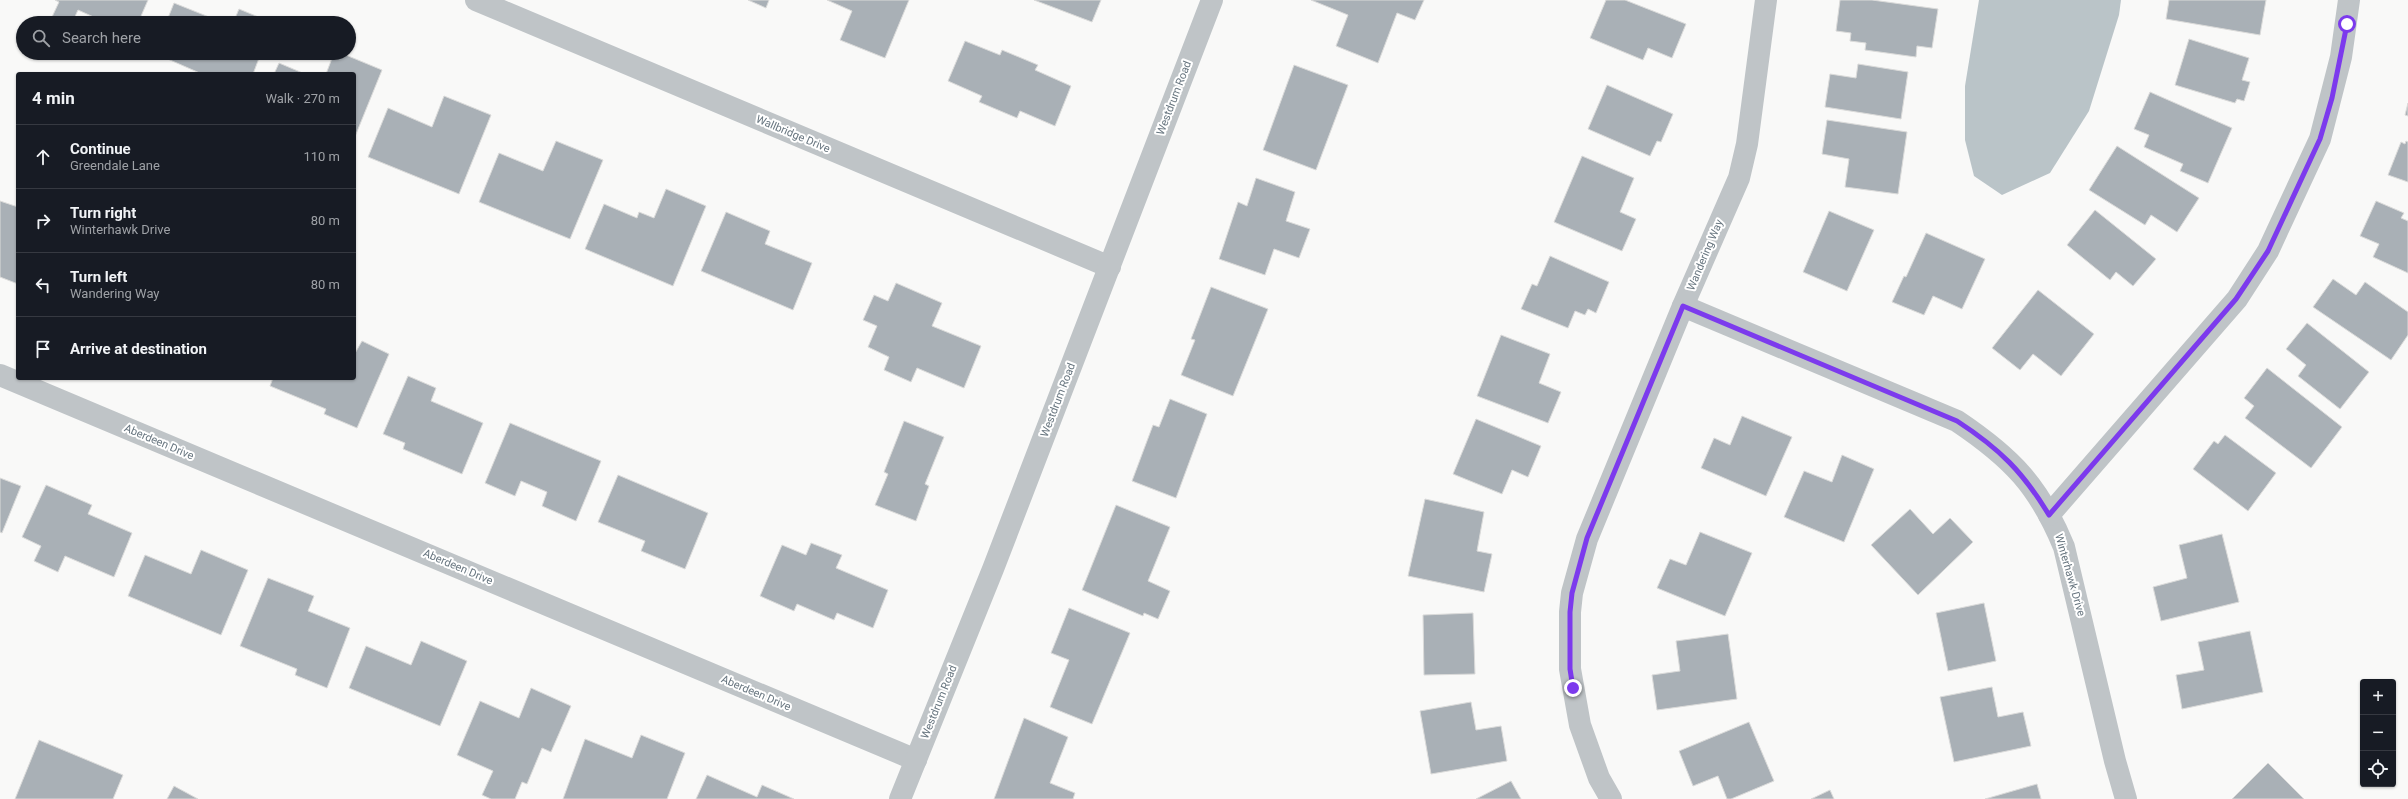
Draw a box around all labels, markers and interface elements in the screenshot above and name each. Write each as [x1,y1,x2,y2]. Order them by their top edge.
route start [2338,15,2356,33]
search box [16,16,356,60]
icon: search [30,27,52,49]
text: Search here [62,29,141,47]
street label: Westdrum Road [1154,59,1194,137]
text: 4 min [32,88,75,108]
text: Walk · 270 m [265,91,340,106]
street label: Wallbridge Drive [754,113,832,156]
text: Continue [70,140,131,158]
icon: ahead [32,146,54,168]
text: 110 m [303,149,340,164]
text: Greendale Lane [70,158,160,173]
text: Turn right [70,204,136,222]
icon: right [32,210,54,232]
text: 80 m [311,213,340,228]
street label: Wandering Way [1684,217,1726,292]
text: Winterhawk Drive [70,222,170,237]
text: Turn left [70,268,127,286]
icon: left [32,274,54,296]
text: 80 m [311,277,340,292]
text: Wandering Way [70,286,160,301]
icon: arrive [32,338,54,360]
text: Arrive at destination [70,340,207,358]
street label: Westdrum Road [1038,361,1078,439]
street label: Aberdeen Drive [122,422,196,463]
street label: Winterhawk Drive [2052,532,2088,618]
street label: Aberdeen Drive [421,547,495,588]
street label: Westdrum Road [918,663,960,741]
street label: Aberdeen Drive [719,673,793,714]
route end [1564,679,1582,697]
map controls [2360,679,2396,787]
button: + [2360,679,2396,715]
button: − [2360,715,2396,751]
button: locate [2360,751,2396,787]

